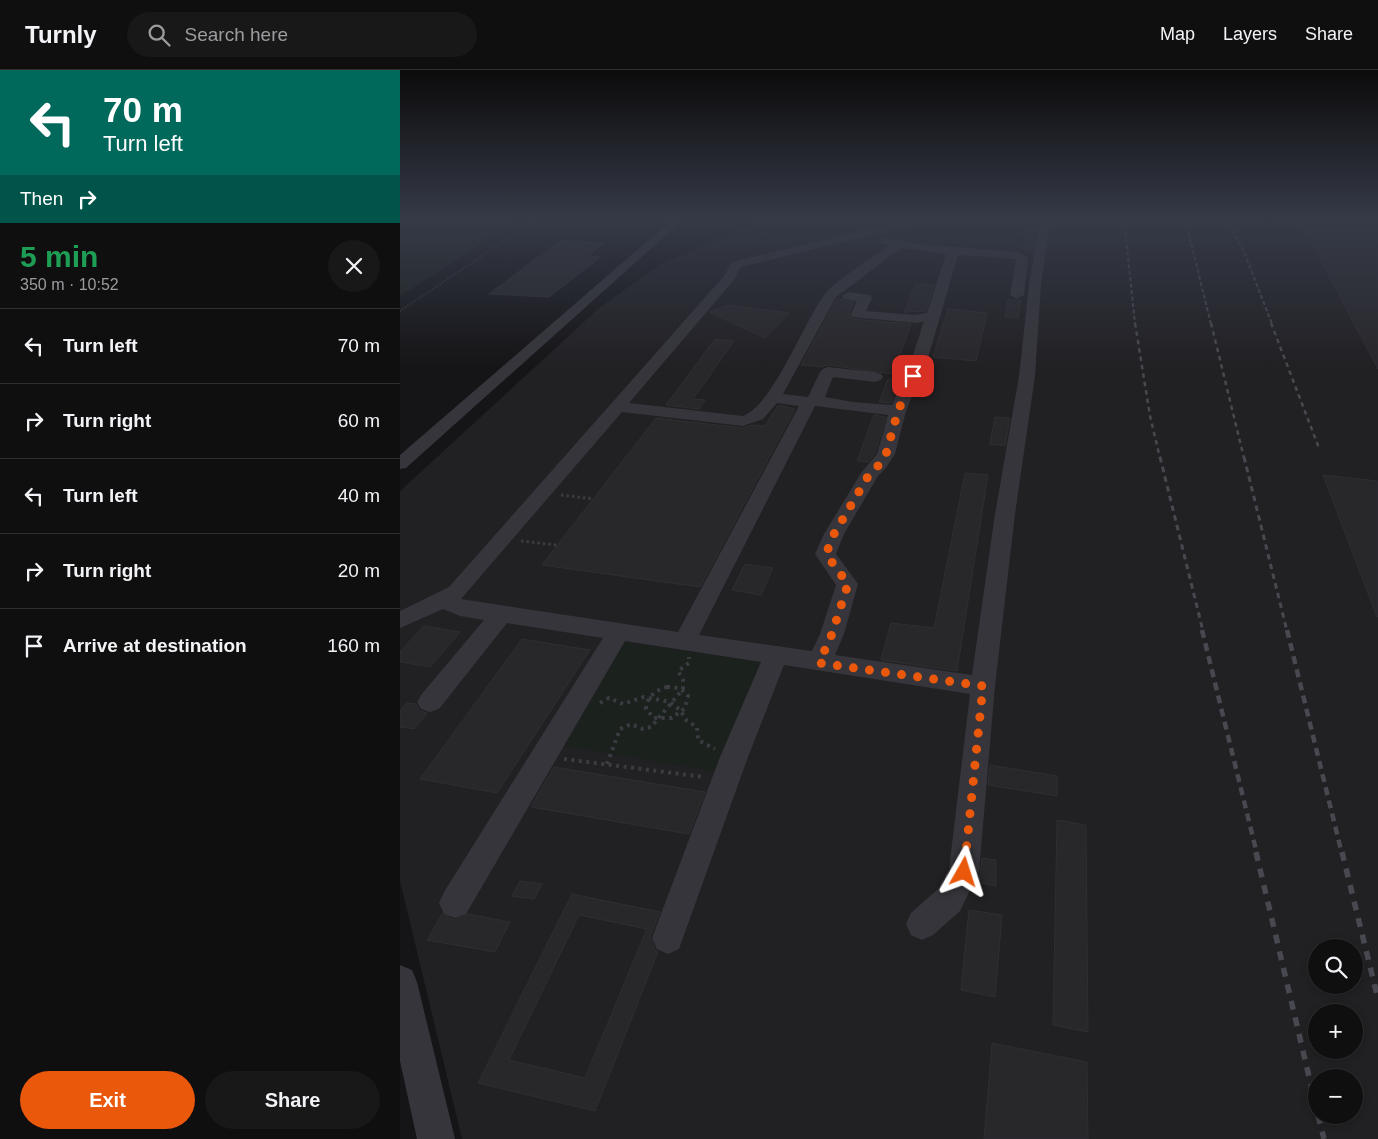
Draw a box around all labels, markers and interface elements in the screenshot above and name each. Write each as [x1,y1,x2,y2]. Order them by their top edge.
search box [127,12,477,57]
text: Turnly [25,21,97,48]
icon: search [145,21,173,49]
text: Search here [185,24,288,45]
text: Map [1160,24,1195,44]
text: Layers [1223,24,1277,44]
text: Share [1305,24,1353,44]
icon: left [20,90,85,155]
text: 70 m [103,90,183,129]
text: Turn left [103,131,183,156]
icon: right [73,185,101,213]
text: Then [20,188,63,209]
text: 5 min [20,240,98,273]
button: close [328,240,380,292]
text: 350 m · 10:52 [20,276,119,293]
icon: left [20,332,48,360]
text: Turn left [63,335,138,356]
text: 70 m [338,335,380,356]
pin [892,355,934,397]
icon: arrive [899,362,927,390]
icon: right [20,407,48,435]
text: Turn right [63,410,151,431]
text: 60 m [338,410,380,431]
icon: left [20,482,48,510]
text: Turn left [63,485,138,506]
text: 40 m [338,485,380,506]
icon: right [20,557,48,585]
text: Turn right [63,560,151,581]
text: 20 m [338,560,380,581]
icon: arrive [20,632,48,660]
text: Arrive at destination [63,635,247,656]
text: 160 m [327,635,380,656]
position arrow [937,845,989,897]
map controls [1308,939,1363,1124]
button: search [1308,939,1363,994]
button: + [1308,1004,1363,1059]
button: − [1308,1069,1363,1124]
button: Exit [20,1071,195,1129]
button: Share [205,1071,380,1129]

